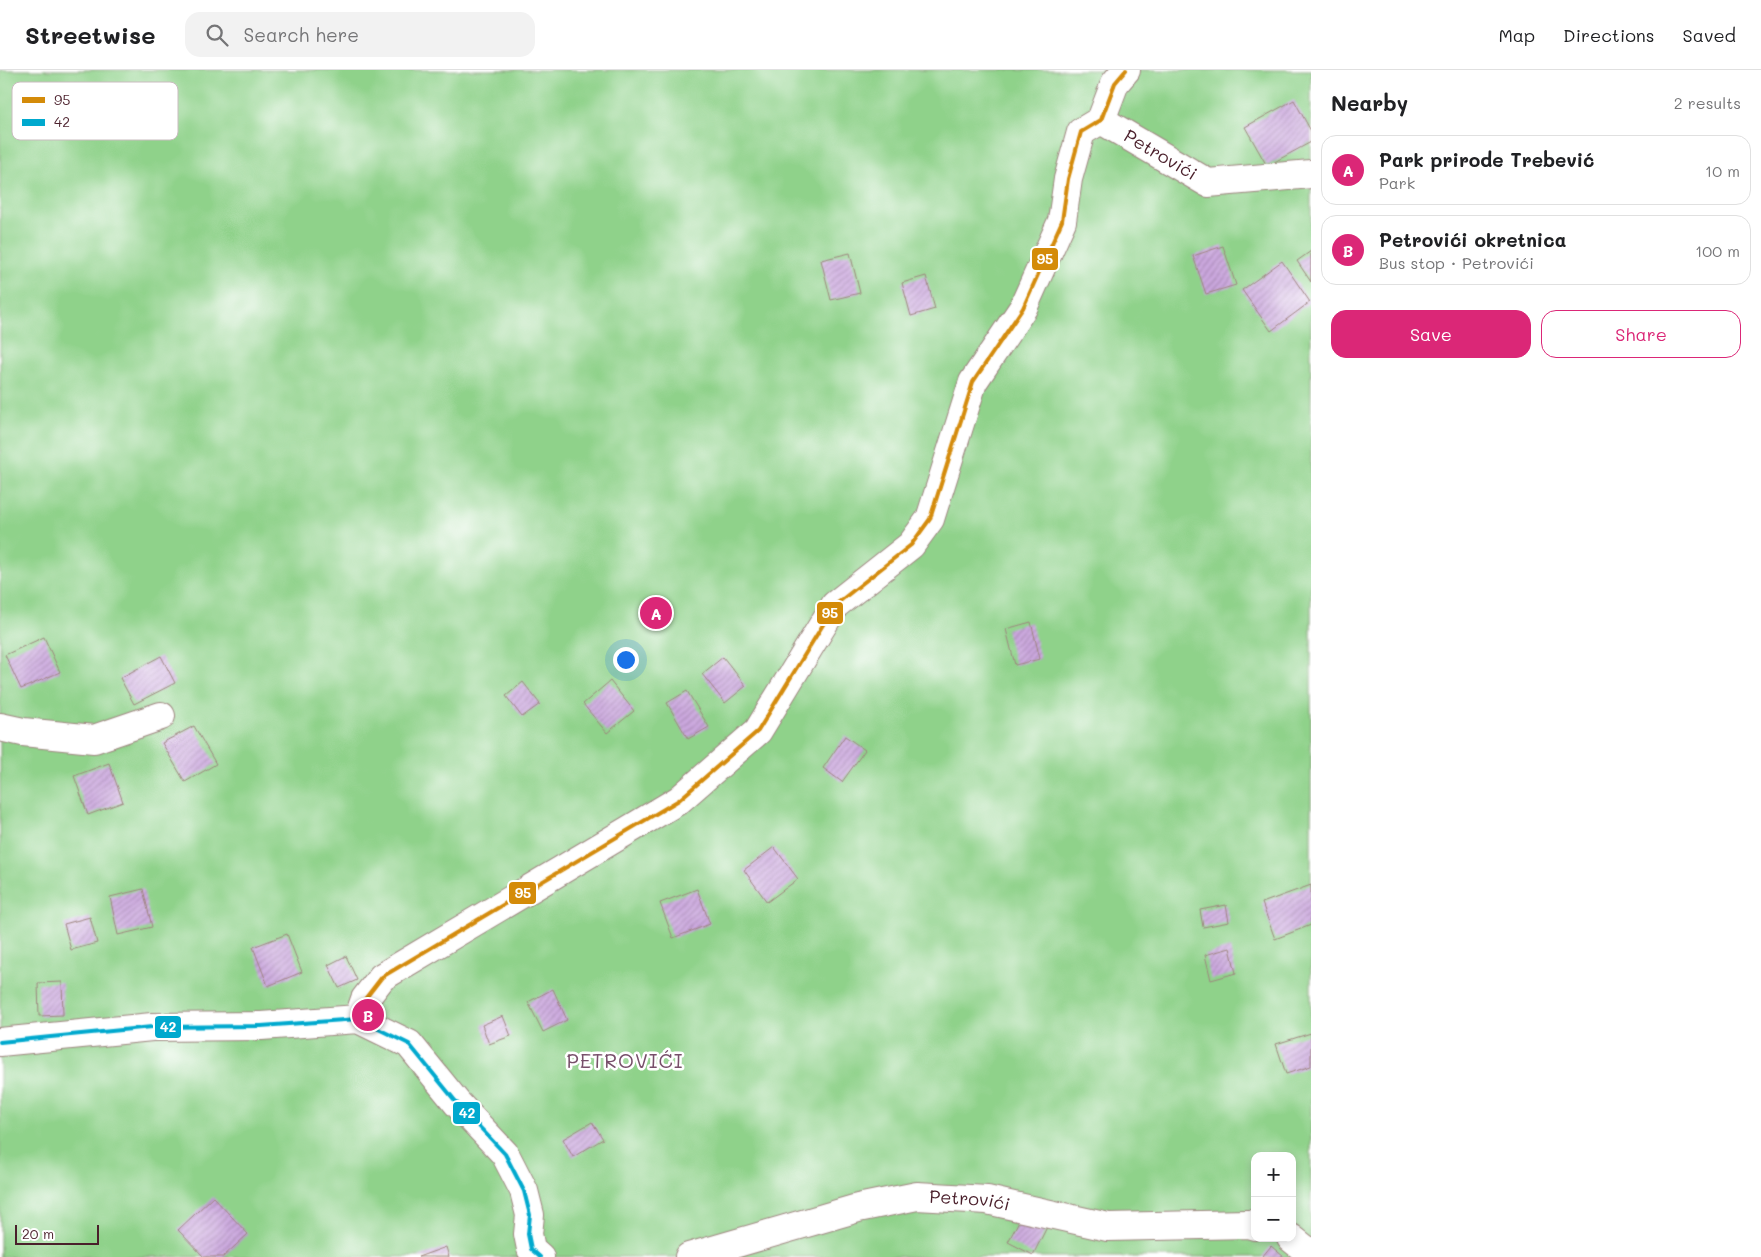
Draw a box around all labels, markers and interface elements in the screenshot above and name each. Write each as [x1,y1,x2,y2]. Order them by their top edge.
search box [185,12,535,57]
text: Streetwise [25,19,155,50]
icon: search [203,21,231,49]
text: Search here [243,22,359,47]
text: Map [1498,23,1535,47]
text: Directions [1563,23,1655,47]
text: Saved [1683,23,1736,47]
legend [12,82,178,140]
text: Nearby [1331,89,1408,116]
text: 95 [54,90,70,109]
text: 2 results [1674,92,1741,113]
text: 42 [54,112,70,131]
street label: Petrovići [1120,123,1202,185]
text: Park prirode Trebević [1379,147,1594,172]
text: A [1342,160,1354,181]
text: 10 m [1705,160,1740,181]
text: Park [1379,172,1415,193]
text: Petrovići okretnica [1379,227,1566,252]
text: B [1343,240,1353,261]
text: 100 m [1695,240,1740,261]
line badge: 95 [1031,247,1059,271]
text: 95 [1037,249,1053,268]
text: Bus stop · Petrovići [1379,252,1534,273]
button: Save [1331,310,1531,358]
button: Share [1541,310,1741,358]
pin: A [640,594,672,632]
line badge: 95 [816,601,844,625]
text: 95 [822,603,838,622]
your location [613,647,639,673]
line badge: 95 [508,881,537,905]
text: 95 [515,883,531,902]
pin: B [352,996,384,1034]
line badge: 42 [154,1015,182,1039]
text: 42 [160,1017,177,1036]
district label: PETROVIĆI [566,1047,684,1073]
line badge: 42 [452,1101,481,1125]
text: 42 [459,1103,476,1122]
map controls [1251,1152,1296,1242]
button: + [1251,1152,1296,1197]
street label: Petrovići [929,1184,1012,1216]
button: − [1251,1197,1296,1242]
scale bar [15,1222,99,1245]
text: 20 m [22,1224,54,1243]

